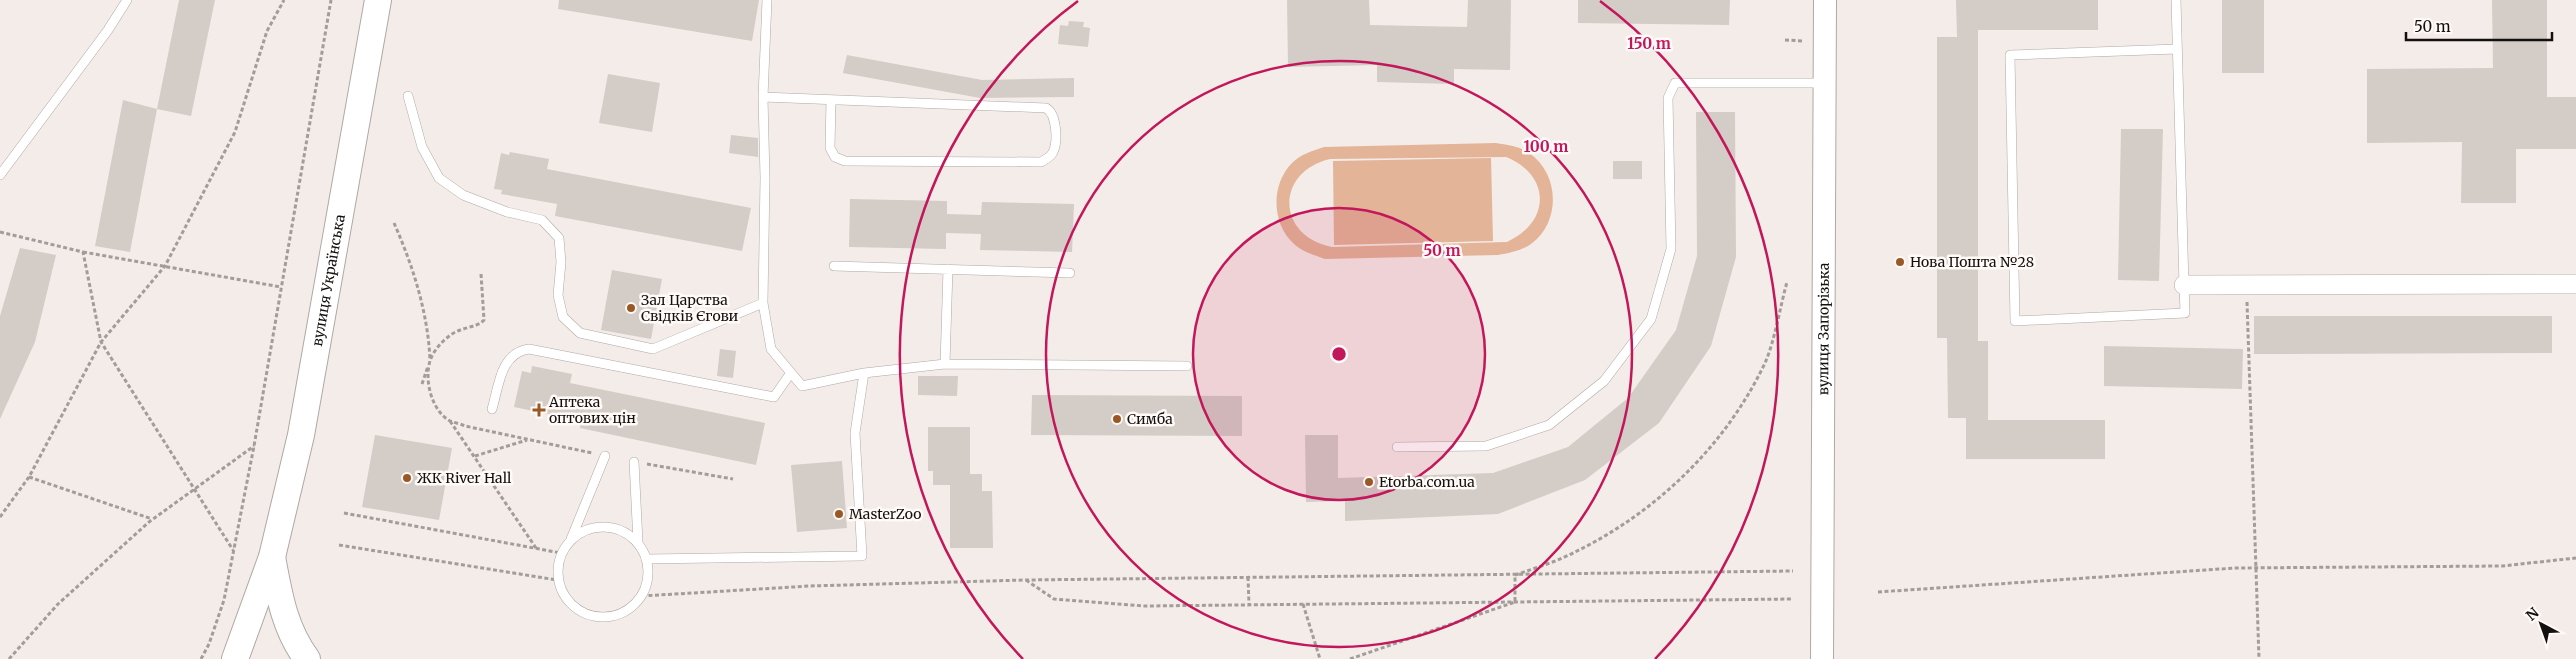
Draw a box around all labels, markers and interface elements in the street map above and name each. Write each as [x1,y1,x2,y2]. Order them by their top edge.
scale bar [2406,10,2552,42]
text: 50 m [2414,17,2451,36]
text: 150 m [1627,34,1671,53]
text: 100 m [1524,137,1568,156]
street label: вулиця Українська [308,212,349,348]
text: 50 m [1423,241,1461,260]
place label: Нова Пошта №28 [1910,253,2034,271]
marker: Нова Пошта №28 [1894,256,1906,268]
street label: вулиця Запорізька [1814,262,1833,395]
place label: Зал Царства Свідків Єгови [641,291,739,325]
marker: Зал Царства Свідків Єгови [625,302,637,314]
centre of rings [1330,345,1348,363]
place label: Аптека оптових цін [548,393,636,427]
marker: Аптека оптових цін [533,404,545,416]
place label: Симба [1127,410,1173,428]
marker: Симба [1111,413,1123,425]
place label: ЖК River Hall [417,469,512,487]
marker: ЖК River Hall [401,472,413,484]
place label: Etorba.com.ua [1379,473,1475,491]
marker: Etorba.com.ua [1363,476,1375,488]
place label: MasterZoo [849,505,921,523]
marker: MasterZoo [833,508,845,520]
north arrow [2516,599,2566,649]
text: N [2522,604,2543,625]

